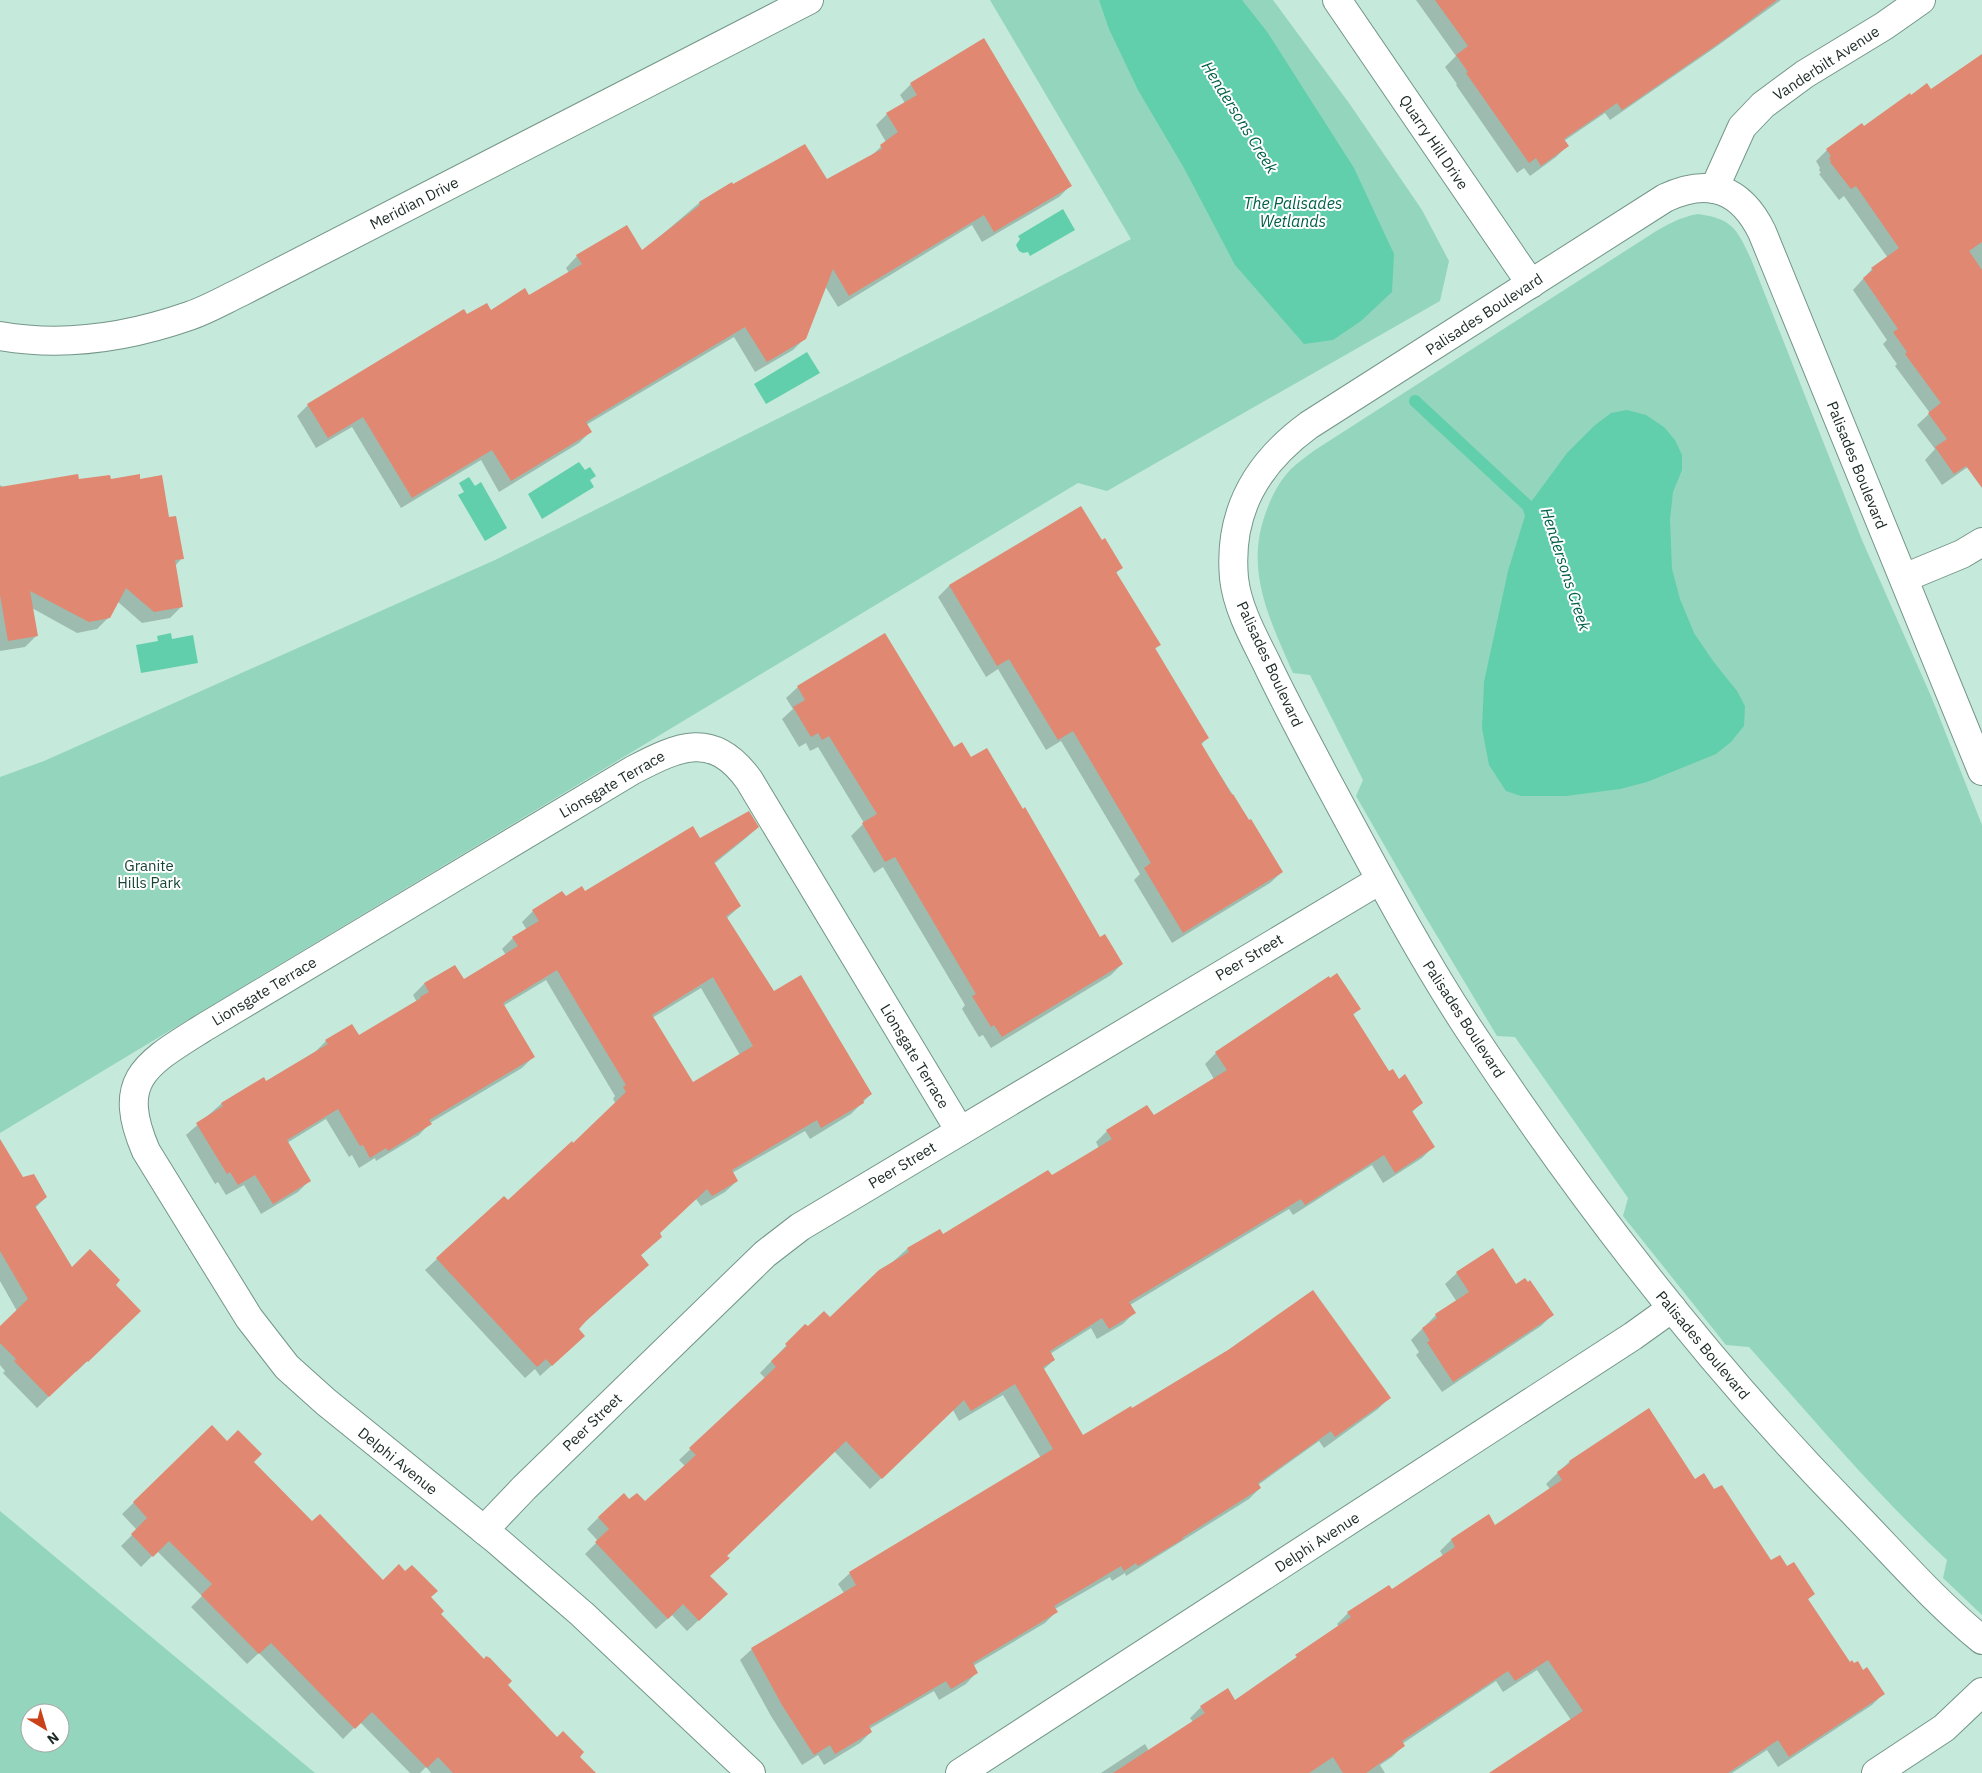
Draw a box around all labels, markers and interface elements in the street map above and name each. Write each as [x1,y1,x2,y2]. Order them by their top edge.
street label: Vanderbilt Avenue [1769,22,1883,104]
water label: Hendersons Creek [1198,57,1283,177]
street label: Quarry Hill Drive [1395,91,1473,193]
street label: Meridian Drive [366,173,462,233]
water label: The Palisades Wetlands [1244,193,1342,231]
street label: Palisades Boulevard [1422,269,1546,359]
street label: Palisades Boulevard [1823,398,1891,532]
water label: Hendersons Creek [1537,505,1596,634]
street label: Palisades Boulevard [1233,598,1307,730]
street label: Lionsgate Terrace [556,746,668,822]
park label: Granite Hills Park [117,856,181,892]
street label: Peer Street [1212,929,1286,985]
street label: Lionsgate Terrace [208,952,320,1030]
street label: Palisades Boulevard [1419,957,1509,1081]
street label: Lionsgate Terrace [876,1000,954,1112]
street label: Peer Street [865,1137,939,1193]
street label: Palisades Boulevard [1652,1287,1754,1403]
street label: Peer Street [558,1389,626,1455]
street label: Delphi Avenue [354,1423,442,1499]
street label: Delphi Avenue [1271,1508,1363,1576]
north arrow [20,1703,70,1753]
text: N [43,1728,63,1748]

